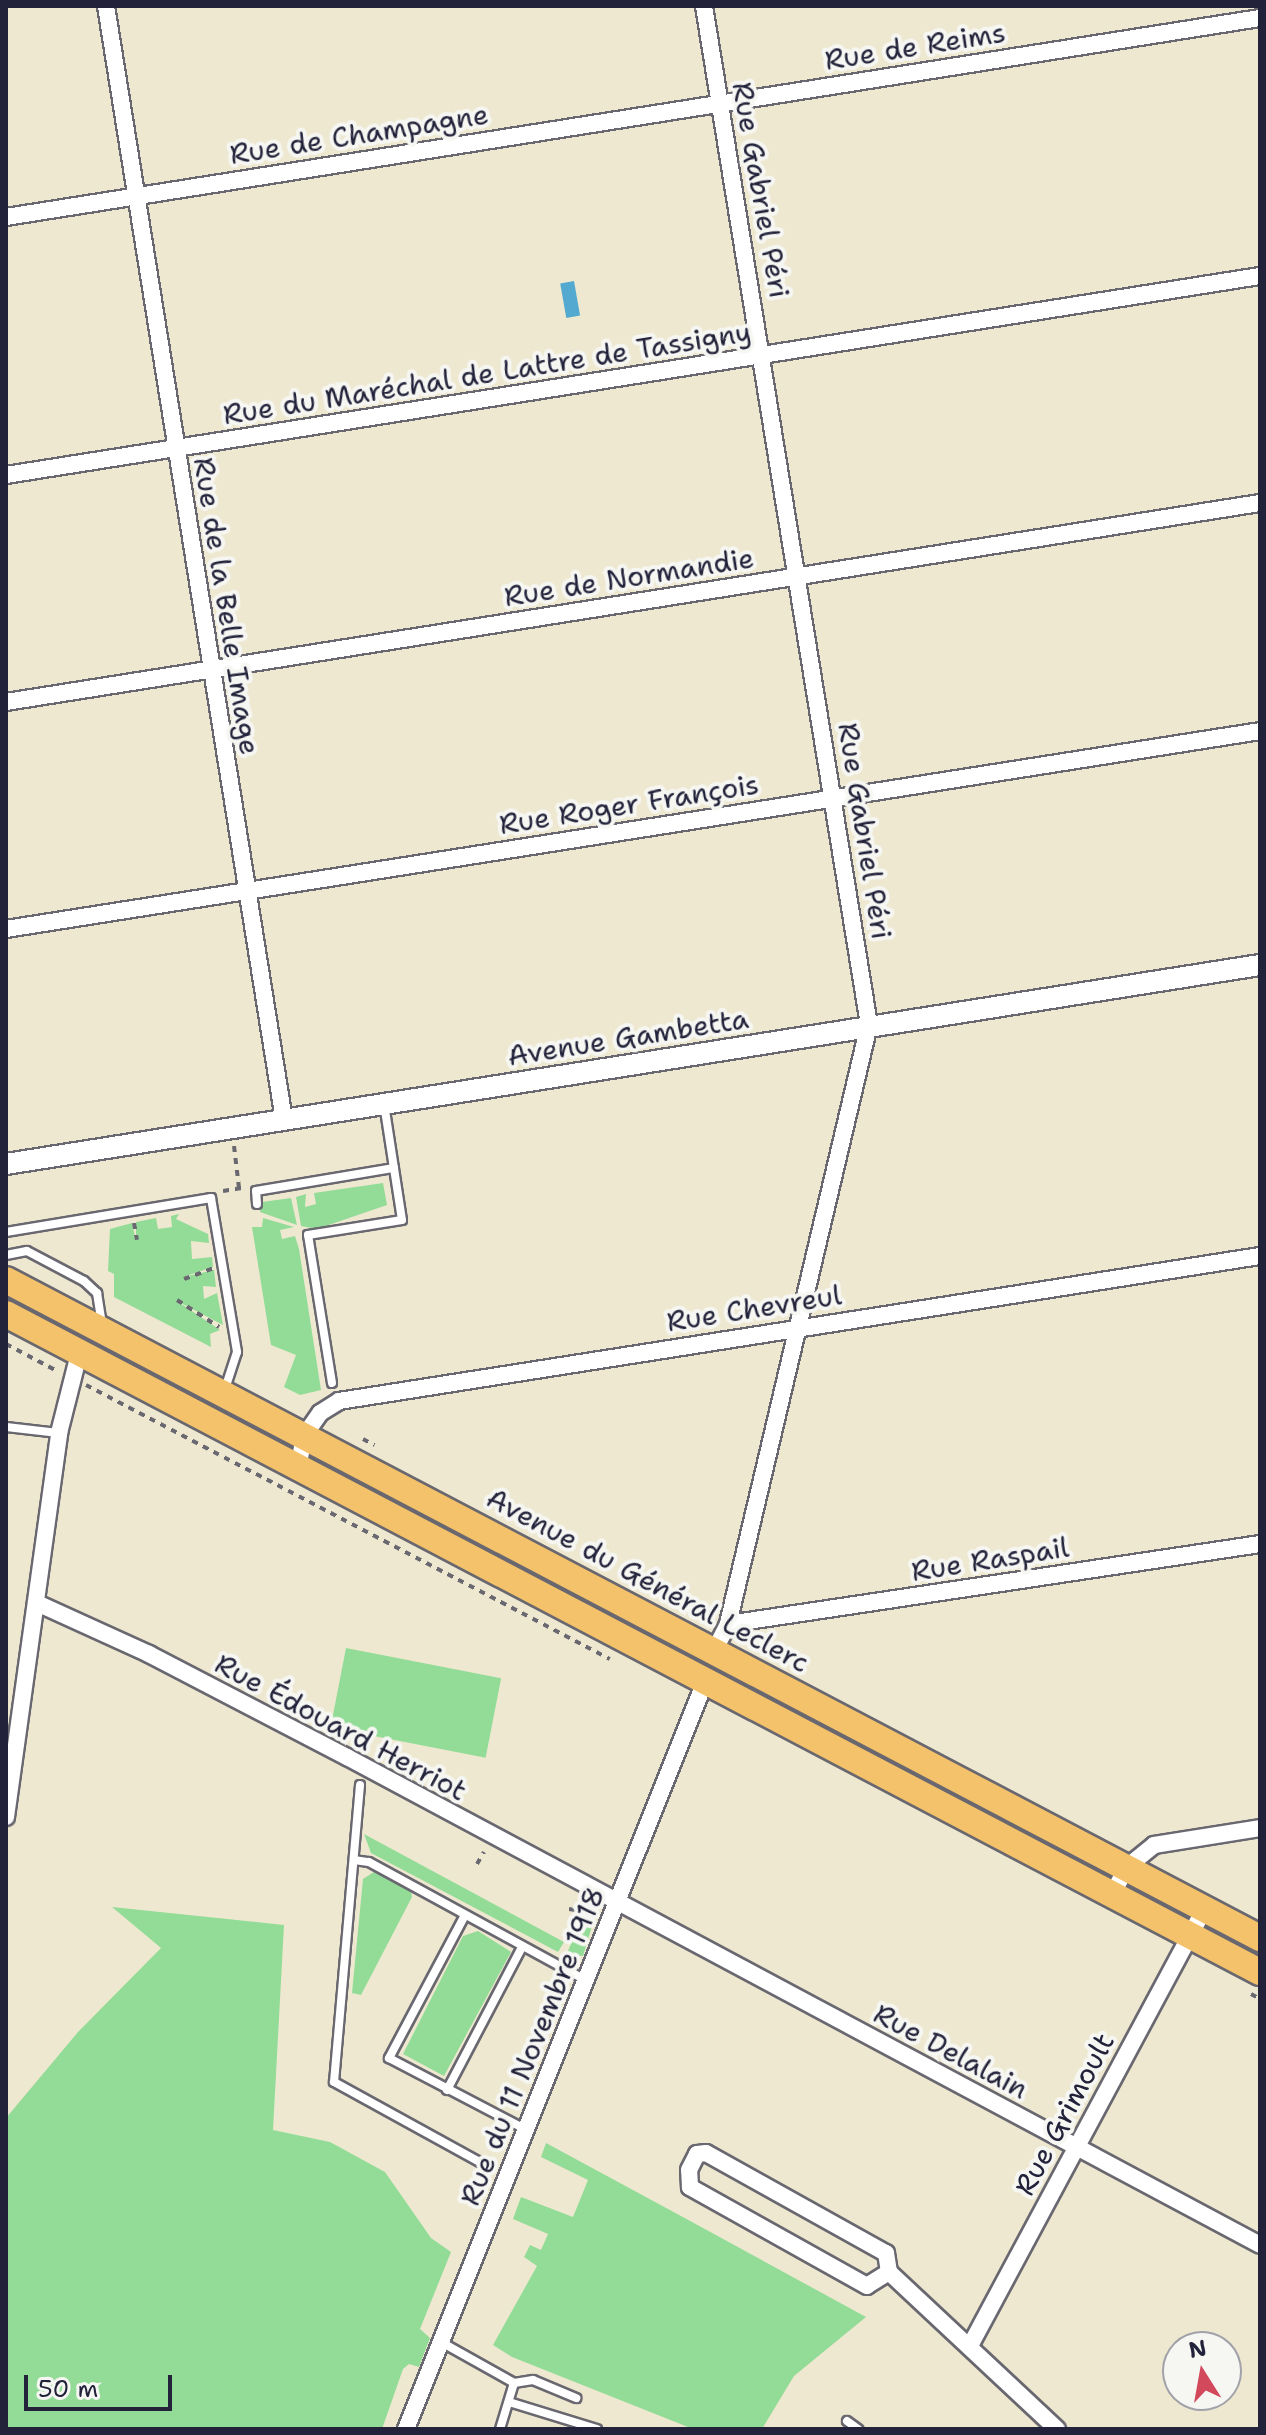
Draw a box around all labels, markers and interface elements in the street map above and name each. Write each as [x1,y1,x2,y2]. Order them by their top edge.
street label: Rue de Reims [822,15,1008,77]
street label: Rue Gabriel Péri [725,79,797,301]
street label: Rue de Champagne [227,97,491,171]
street label: Rue du Maréchal de Lattre de Tassigny [221,315,753,431]
street label: Rue de la Belle Image [187,455,267,757]
street label: Rue de Normandie [502,541,756,613]
street label: Rue Gabriel Péri [831,720,899,942]
street label: Rue Roger François [497,767,761,841]
street label: Avenue Gambetta [505,1001,751,1073]
street label: Rue Chevreul [664,1278,844,1338]
street label: Avenue du Général Leclerc [481,1481,815,1679]
street label: Rue Raspail [909,1530,1071,1588]
street label: Rue Édouard Herriot [210,1646,472,1808]
street label: Rue du 11 Novembre 1918 [453,1882,611,2210]
street label: Rue Delalain [868,1996,1034,2106]
street label: Rue Grimoult [1007,2027,1121,2201]
north arrow [1162,2331,1242,2411]
text: N [1186,2333,1209,2365]
scale bar [28,2359,176,2409]
text: 50 m [38,2373,98,2405]

